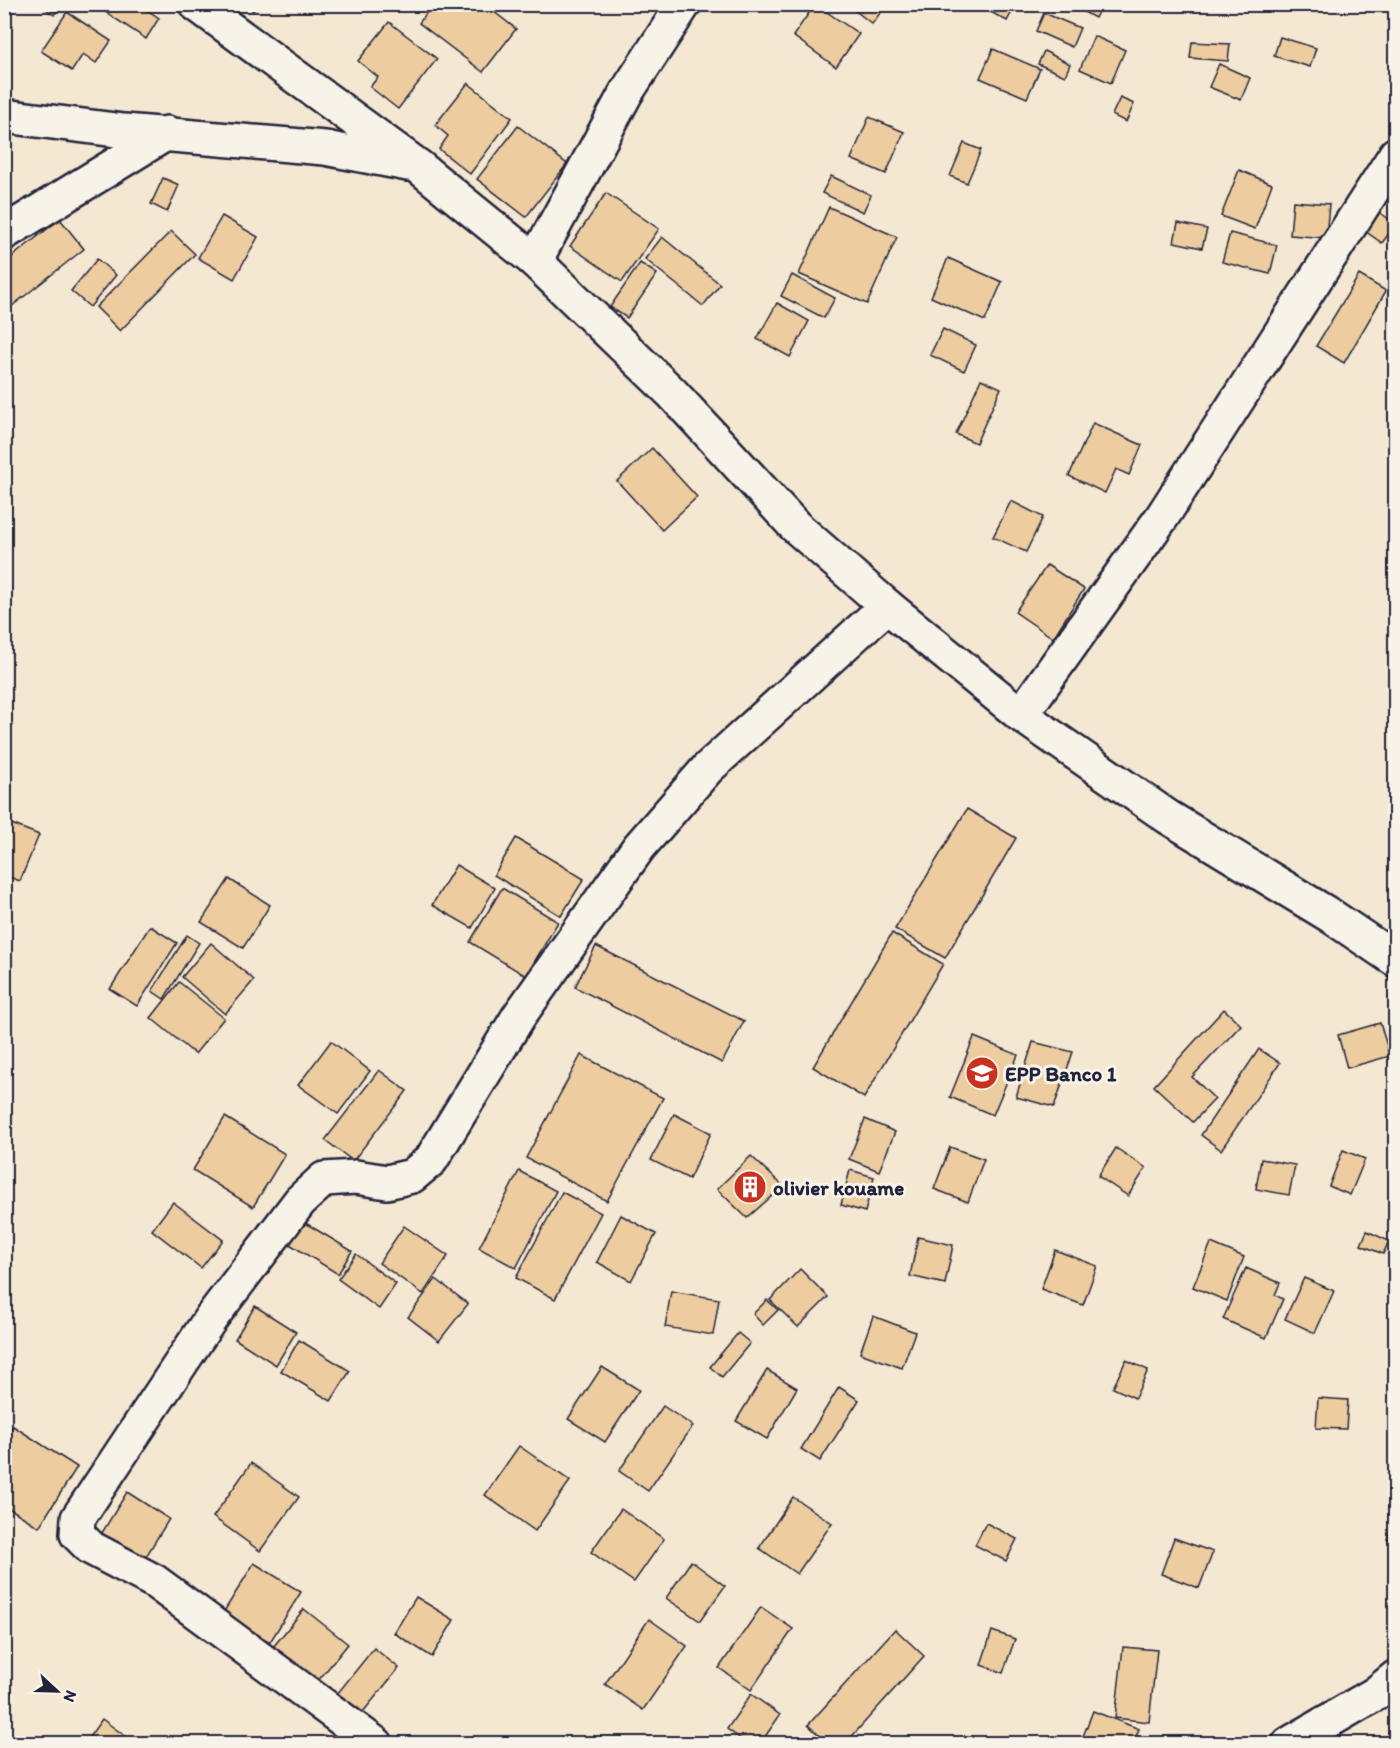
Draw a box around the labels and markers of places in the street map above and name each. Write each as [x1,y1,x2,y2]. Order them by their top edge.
school or university icon: EPP Banco 1 [964,1055,1000,1091]
place label: EPP Banco 1 [1005,1061,1117,1086]
building icon: olivier kouame [732,1169,768,1205]
place label: olivier kouame [773,1175,904,1200]

